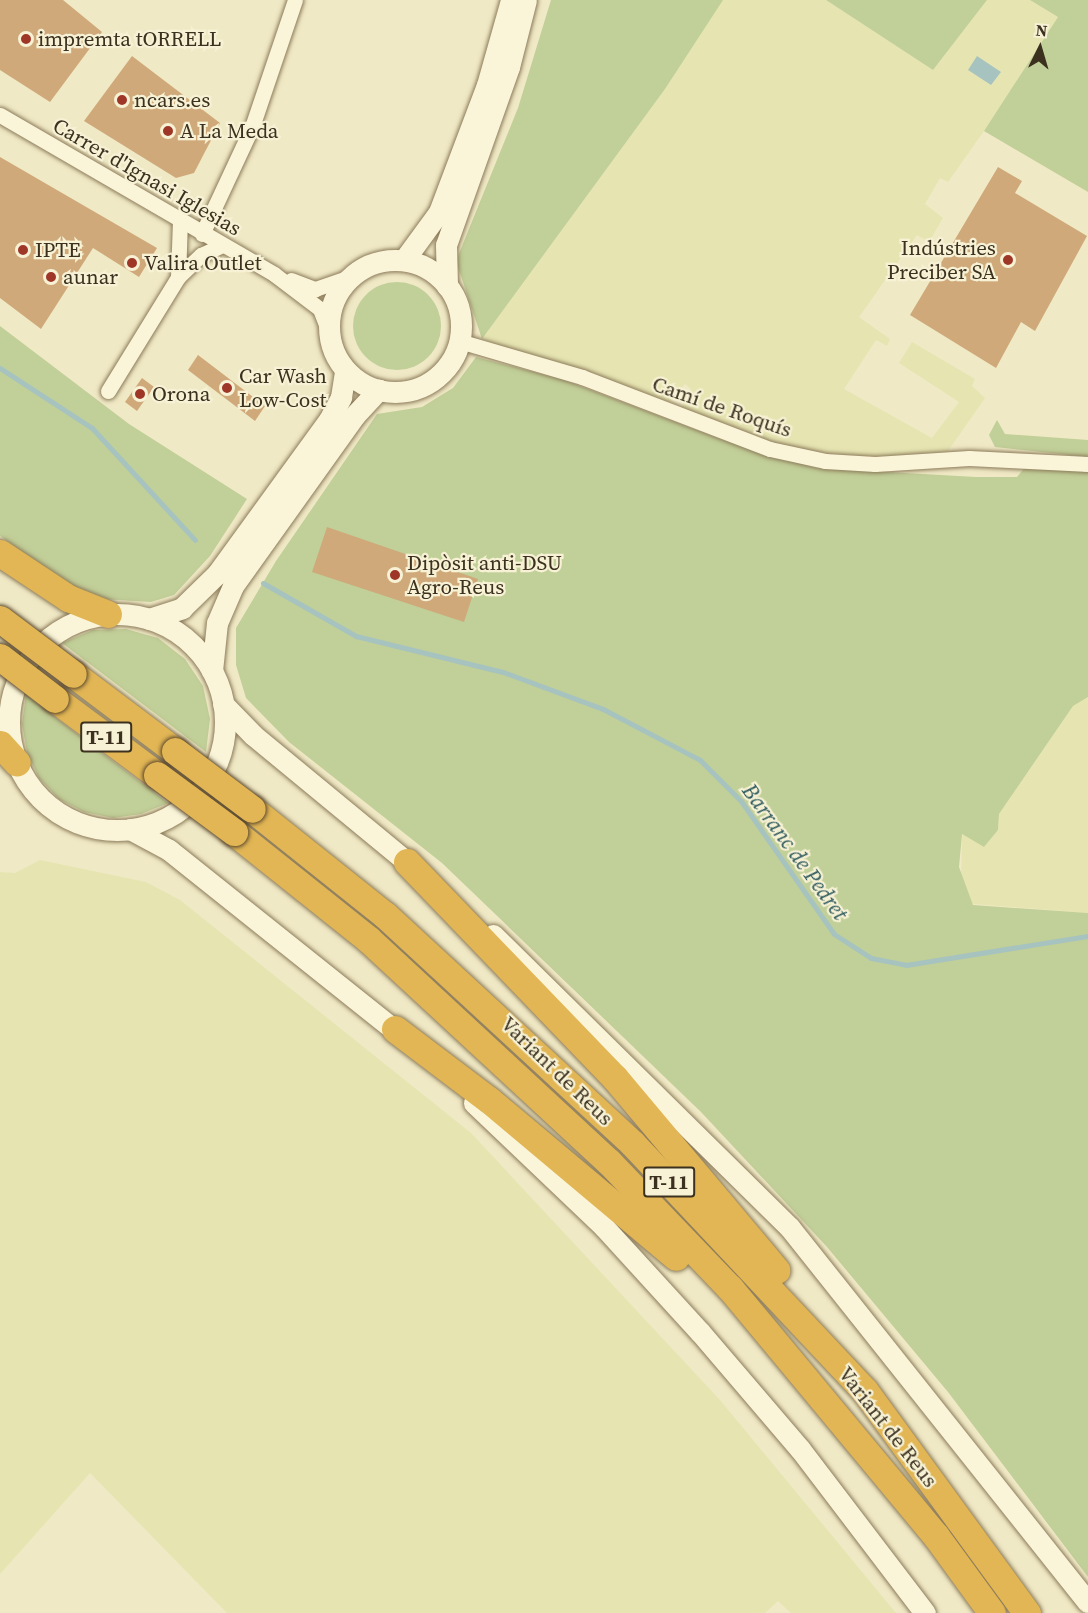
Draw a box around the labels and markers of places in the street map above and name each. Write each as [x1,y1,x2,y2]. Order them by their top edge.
place label: impremta tORRELL [38,26,222,52]
marker: impremta tORRELL [19,32,33,46]
place label: ncars.es [134,87,210,113]
marker: ncars.es [115,93,129,107]
place label: A La Meda [180,118,279,144]
marker: A La Meda [161,124,175,138]
place label: Indústries Preciber SA [887,235,996,285]
place label: IPTE [35,237,81,263]
marker: IPTE [16,243,30,257]
place label: Valira Outlet [144,250,262,276]
marker: Indústries Preciber SA [1001,253,1015,267]
marker: Valira Outlet [125,256,139,270]
place label: aunar [63,264,118,290]
marker: aunar [44,270,58,284]
place label: Car Wash Low-Cost [239,363,328,413]
place label: Orona [152,381,210,407]
marker: Car Wash Low-Cost [220,381,234,395]
marker: Orona [133,387,147,401]
place label: Dipòsit anti-DSU Agro-Reus [407,550,562,600]
marker: Dipòsit anti-DSU Agro-Reus [388,568,402,582]

